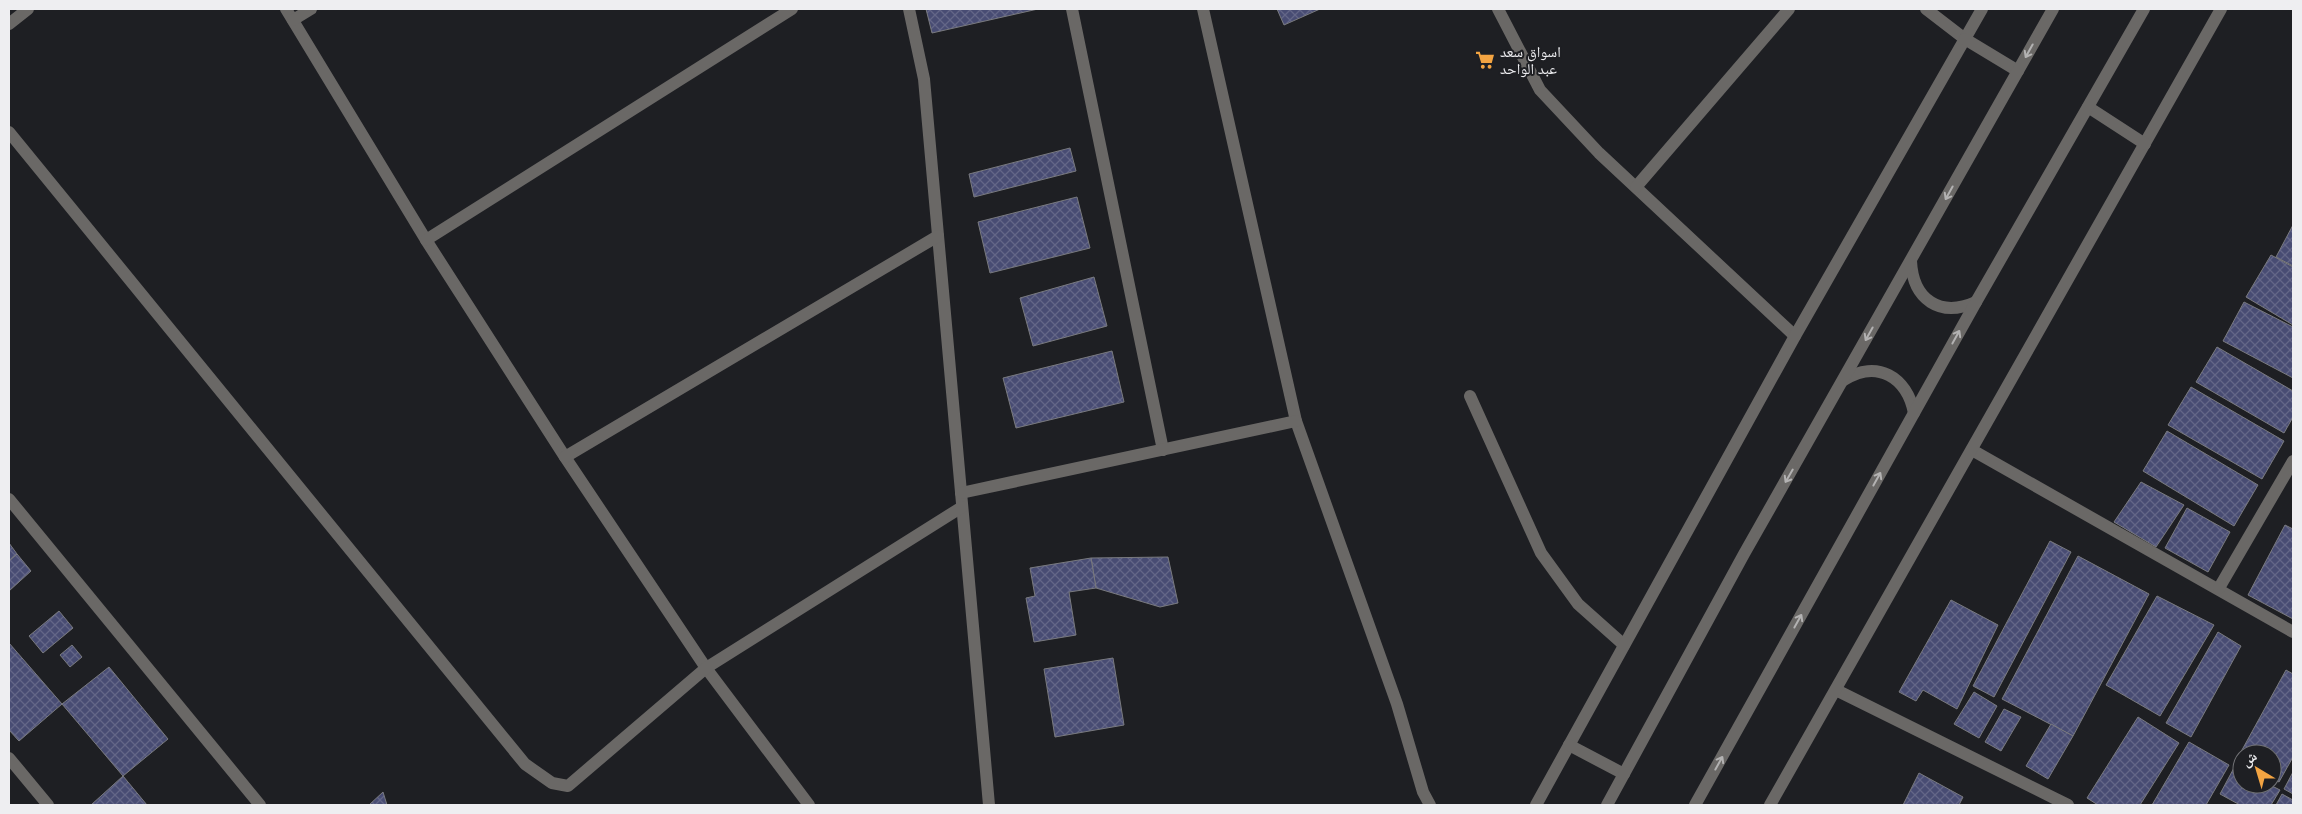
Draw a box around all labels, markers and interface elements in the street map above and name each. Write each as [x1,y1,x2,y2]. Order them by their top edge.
place label: اسواق سعد عبد الواحد [1500,42,1561,78]
one-way arrow [2024,44,2034,59]
supermarket icon: اسواق سعد عبد الواحد [1474,49,1496,71]
one-way arrow [1944,185,1954,200]
one-way arrow [1864,327,1874,341]
one-way arrow [1952,330,1962,344]
one-way arrow [1784,468,1794,483]
one-way arrow [1873,472,1883,486]
one-way arrow [1794,614,1804,628]
north arrow [2232,744,2282,794]
text: ش [2238,747,2261,770]
one-way arrow [1715,756,1725,770]

